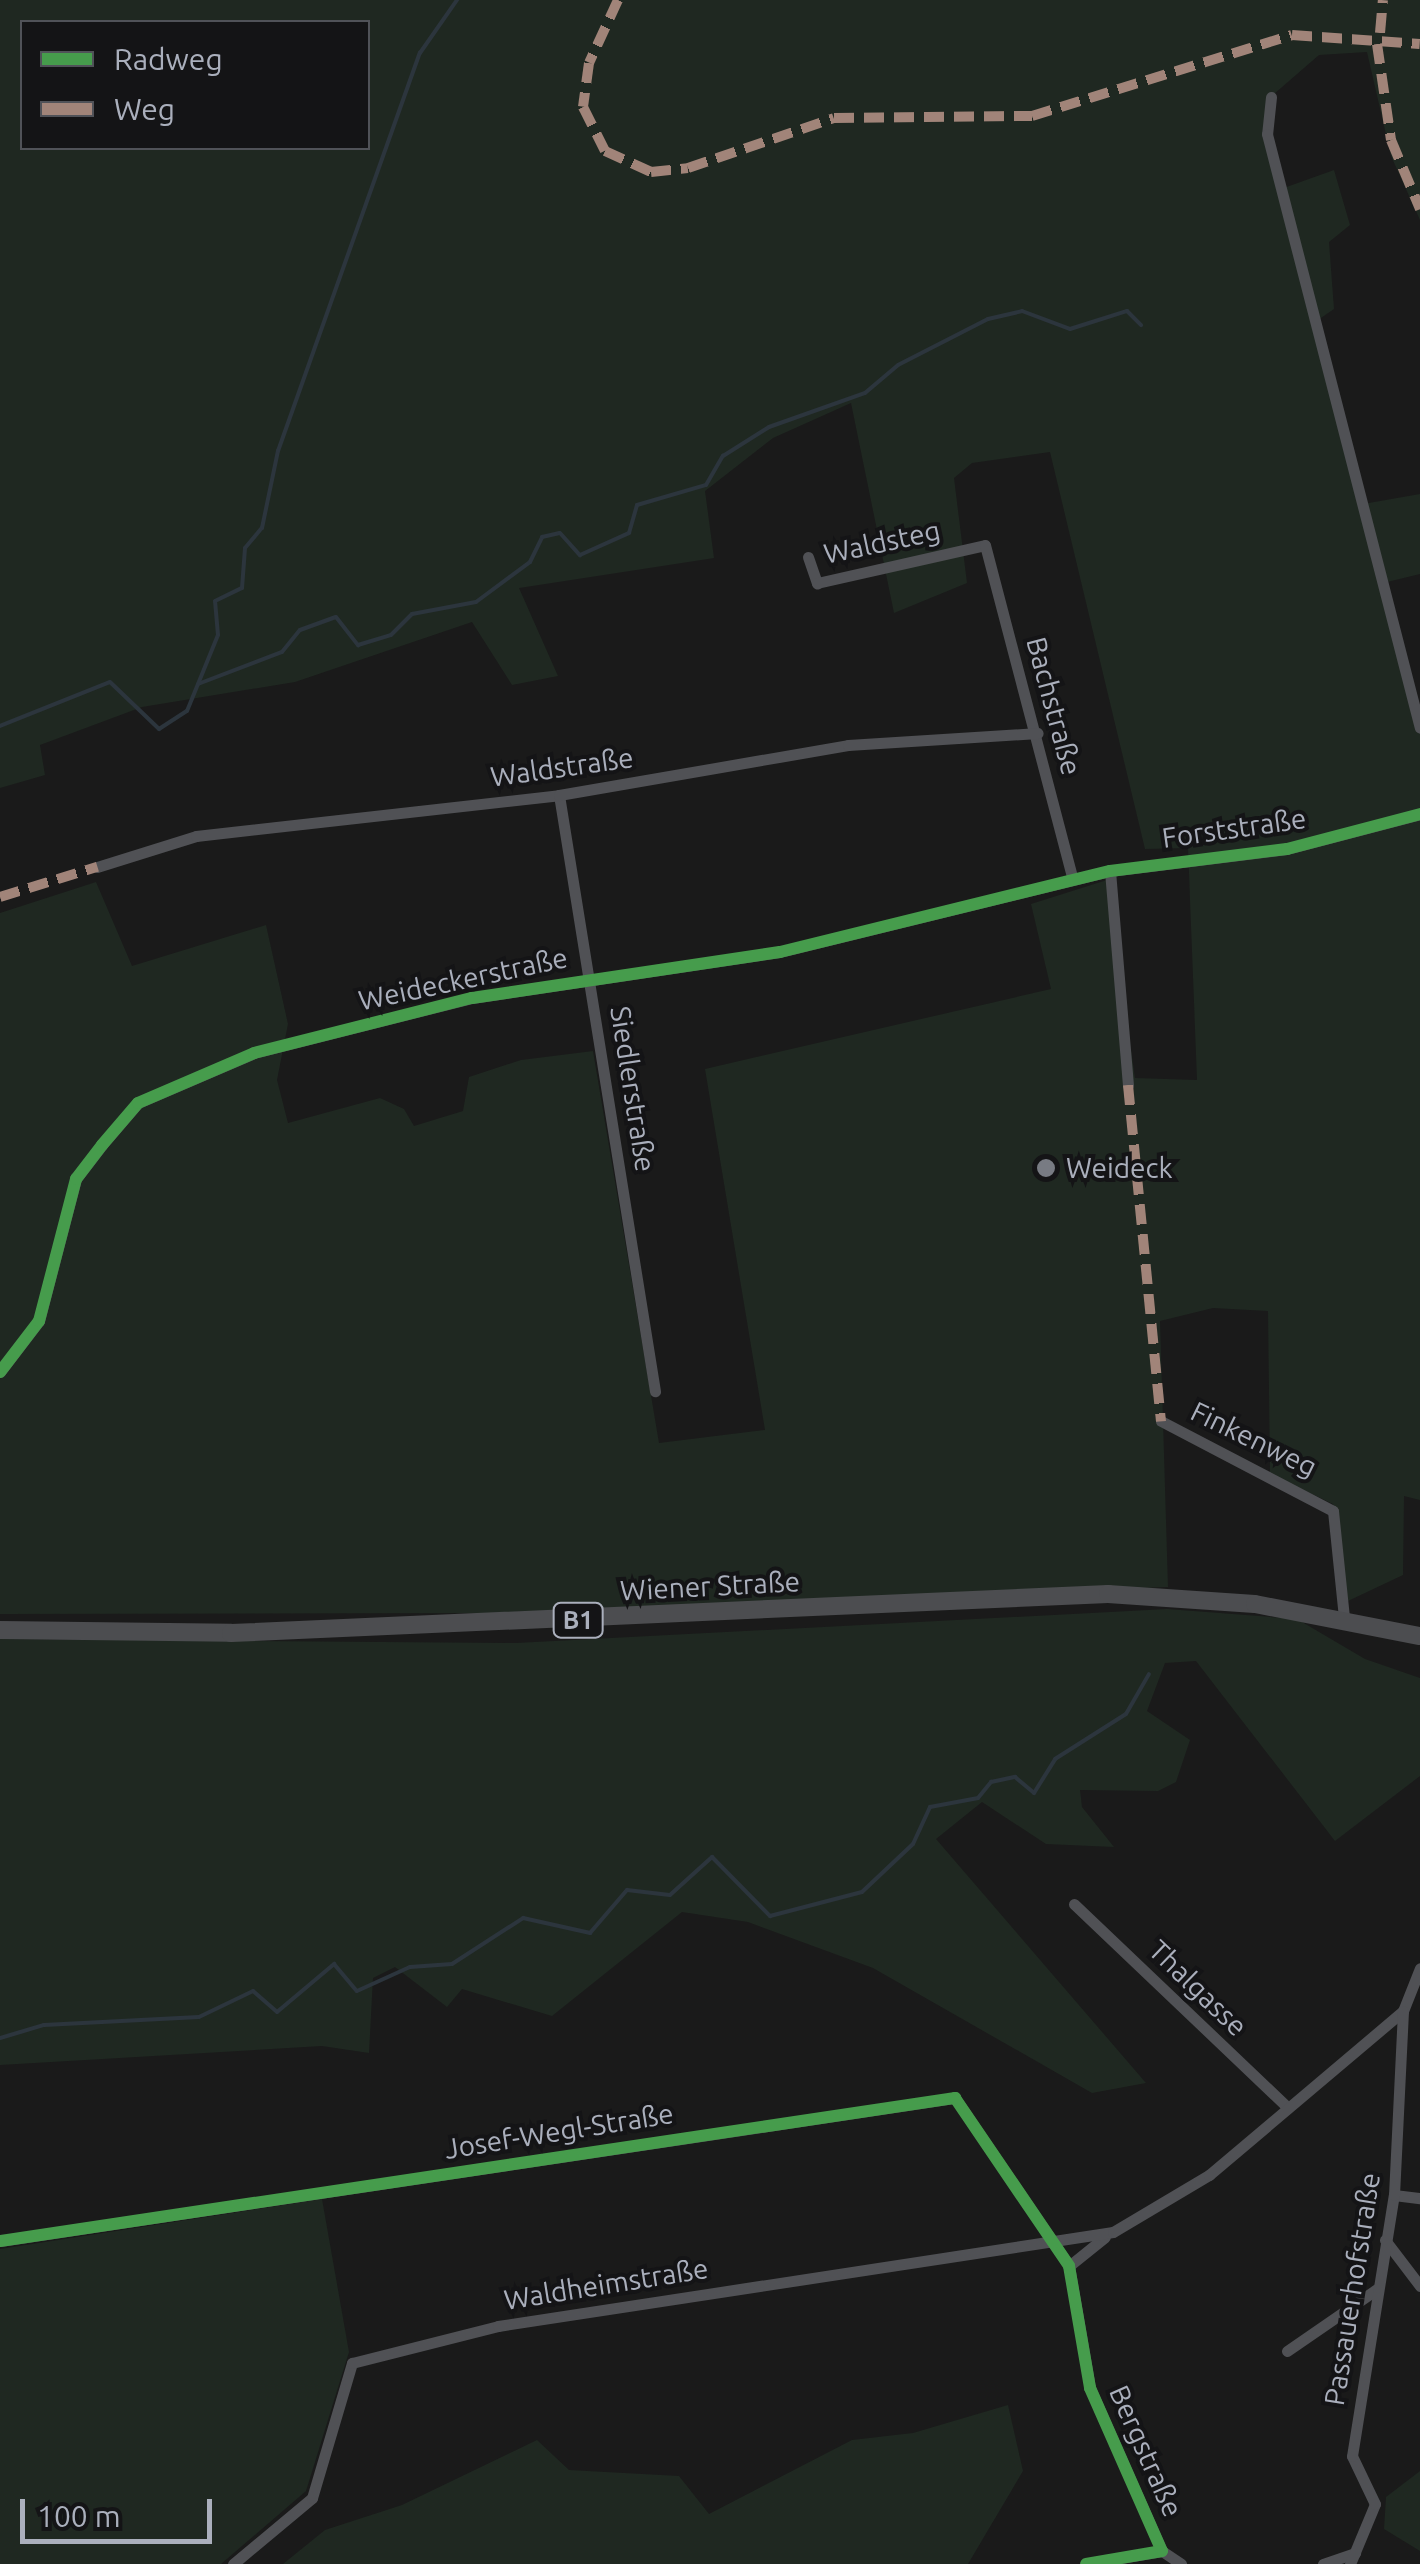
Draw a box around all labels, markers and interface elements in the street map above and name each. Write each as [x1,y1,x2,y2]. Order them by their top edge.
legend [20,20,370,150]
text: Radweg [114,42,223,76]
text: Weg [114,92,175,126]
street label: Waldsteg [821,513,943,571]
street label: Bachstraße [1019,633,1089,779]
street label: Waldstraße [488,740,636,794]
street label: Forststraße [1160,801,1308,855]
street label: Weideckerstraße [355,940,571,1018]
street label: Siedlerstraße [603,1004,663,1174]
place label: Weideck [1066,1151,1173,1185]
marker: Weideck [1035,1157,1057,1179]
street label: Finkenweg [1186,1394,1322,1484]
street label: Wiener Straße [619,1565,801,1607]
road number: B1 [550,1600,606,1640]
street label: Thalgasse [1142,1933,1254,2043]
street label: Josef-Wegl-Straße [442,2096,676,2166]
street label: Passauerhofstraße [1317,2170,1387,2408]
street label: Waldheimstraße [501,2251,711,2317]
street label: Bergstraße [1102,2380,1190,2522]
scale bar [25,2479,218,2541]
text: 100 m [37,2499,121,2533]

